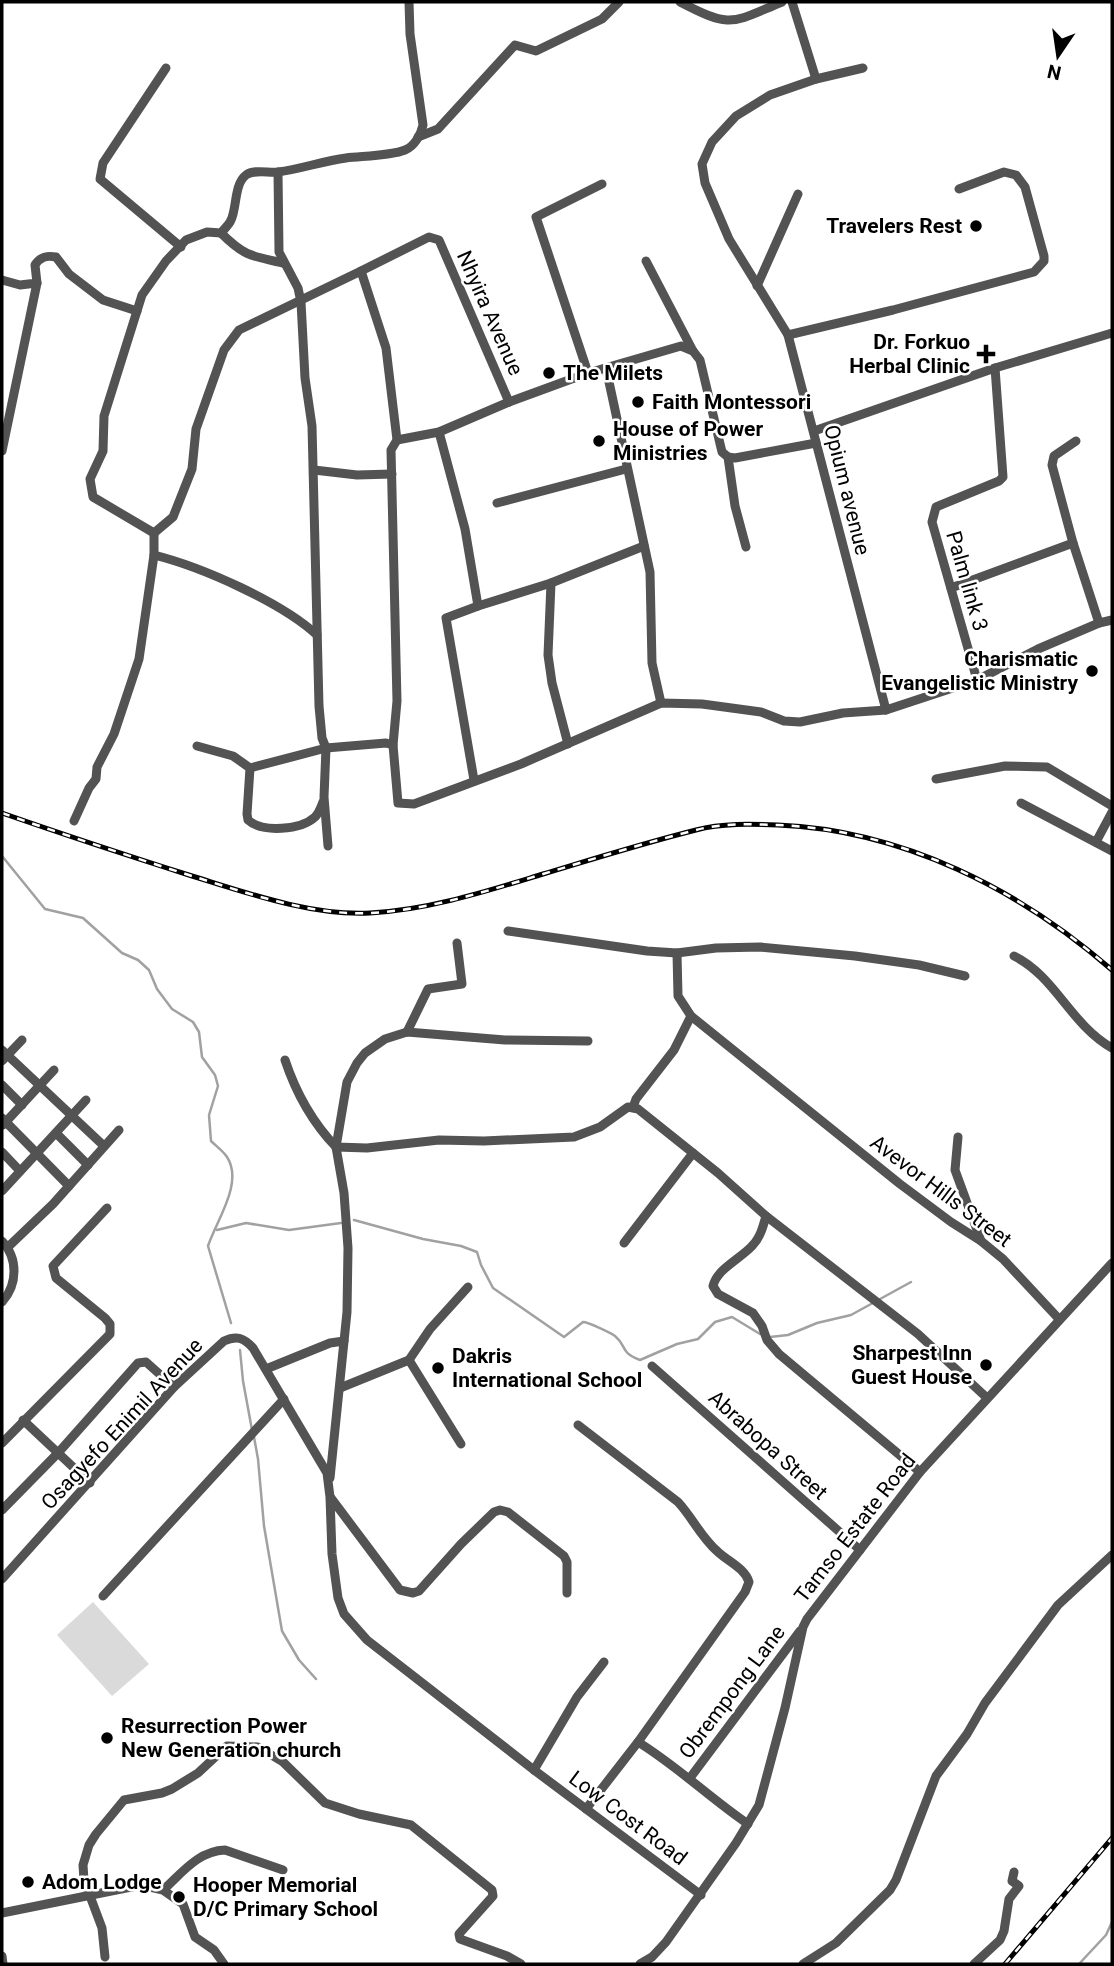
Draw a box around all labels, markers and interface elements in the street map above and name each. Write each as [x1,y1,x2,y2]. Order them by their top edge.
north arrow [1023,21,1093,91]
text: N [1045,59,1063,85]
place label: Travelers Rest [826,214,962,238]
marker: Travelers Rest [968,218,984,234]
street label: Nhyira Avenue [452,247,528,379]
place label: Dr. Forkuo Herbal Clinic [849,330,970,378]
marker: Dr. Forkuo Herbal Clinic [976,344,996,364]
place label: The Milets [563,361,663,385]
marker: The Milets [541,365,557,381]
place label: Faith Montessori [652,390,811,414]
marker: Faith Montessori [630,394,646,410]
place label: House of Power Ministries [613,417,763,465]
street label: Opium avenue [819,422,875,558]
marker: House of Power Ministries [591,433,607,449]
street label: Palm link 3 [941,528,993,634]
place label: Charismatic Evangelistic Ministry [881,647,1078,695]
marker: Charismatic Evangelistic Ministry [1084,663,1100,679]
street label: Avevor Hills Street [866,1130,1016,1252]
street label: Osagyefo Enimil Avenue [36,1334,208,1514]
place label: Sharpest Inn Guest House [851,1341,972,1389]
place label: Dakris International School [452,1344,642,1392]
marker: Sharpest Inn Guest House [978,1357,994,1373]
marker: Dakris International School [430,1360,446,1376]
street label: Abrabopa Street [704,1385,832,1505]
street label: Tamso Estate Road [790,1449,920,1607]
street label: Obrempong Lane [674,1621,790,1763]
place label: Resurrection Power New Generation church [121,1714,341,1762]
marker: Resurrection Power New Generation church [99,1730,115,1746]
street label: Low Cost Road [564,1766,692,1870]
place label: Adom Lodge [42,1870,162,1894]
place label: Hooper Memorial D/C Primary School [193,1873,378,1921]
marker: Adom Lodge [20,1874,36,1890]
marker: Hooper Memorial D/C Primary School [171,1889,187,1905]

